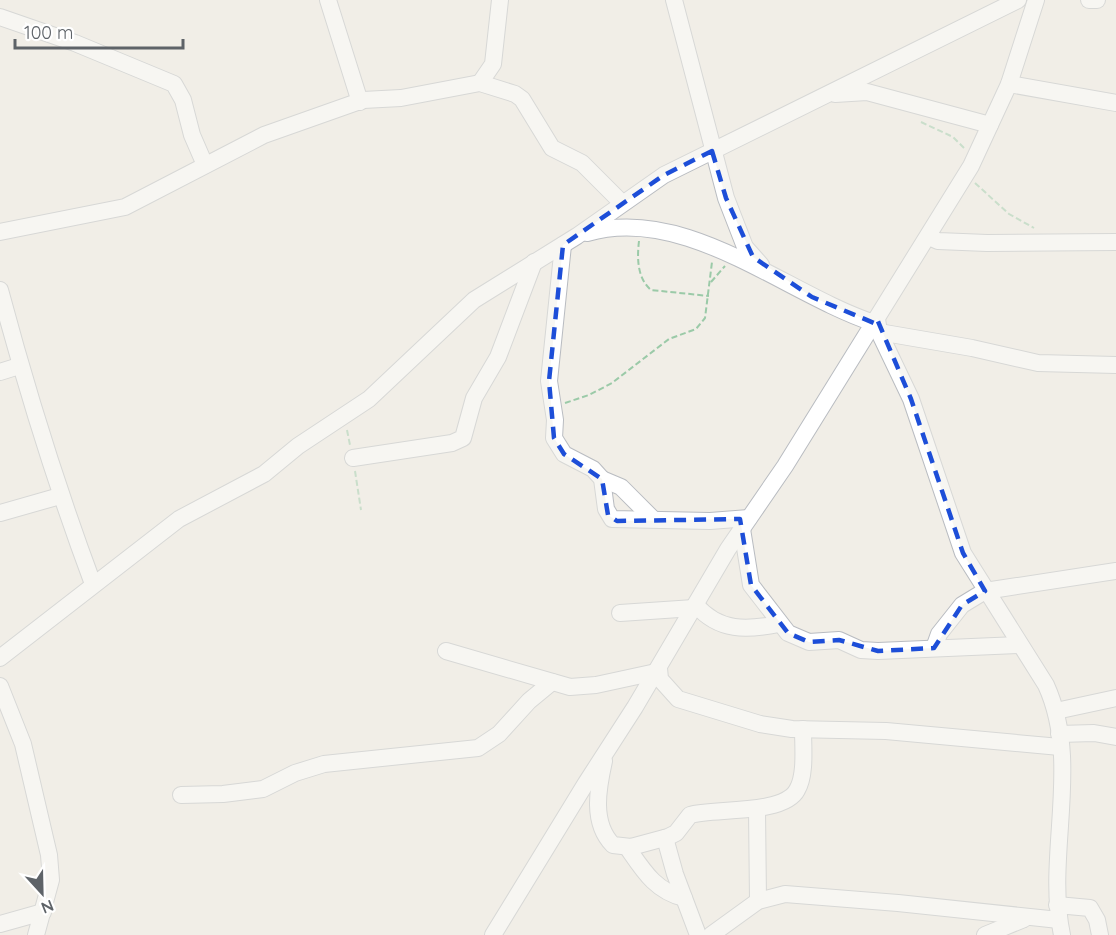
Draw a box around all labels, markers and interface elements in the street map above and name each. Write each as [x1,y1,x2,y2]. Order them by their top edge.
scale bar [15,12,183,50]
text: 100 m [24,21,73,44]
north arrow [12,863,72,923]
text: N [38,895,57,918]

